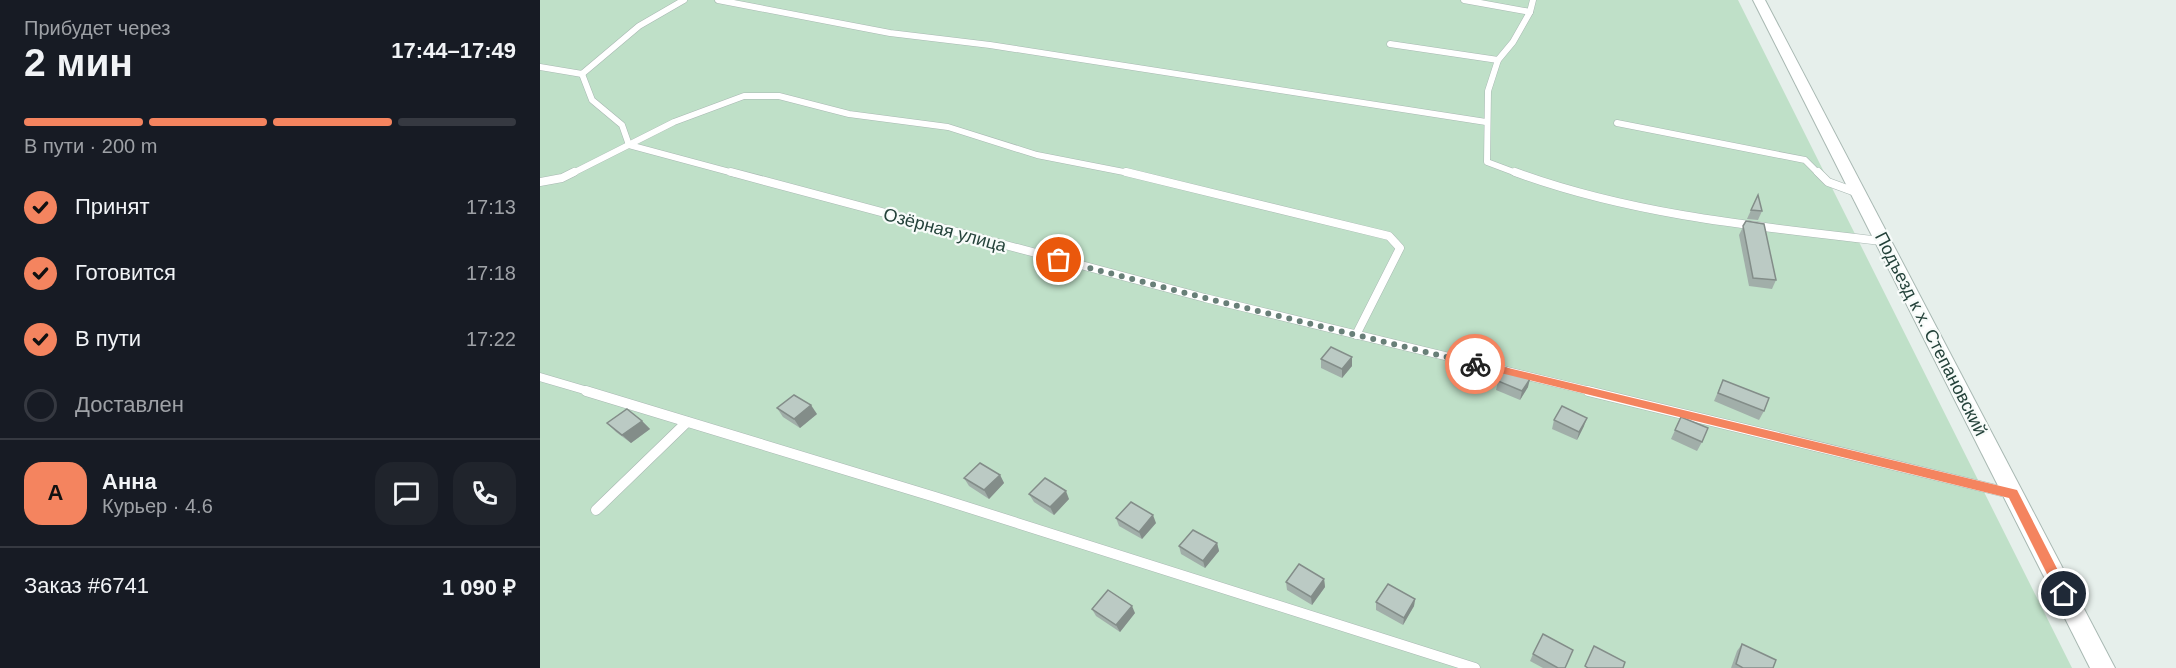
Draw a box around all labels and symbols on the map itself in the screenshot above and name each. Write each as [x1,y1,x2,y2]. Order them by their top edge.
street label: Озёрная улица [881,204,1010,256]
street label: Подъезд к х. Степановский [1871,229,1991,439]
pin [1033,234,1084,285]
courier [1445,334,1505,394]
pin [2038,568,2089,619]

